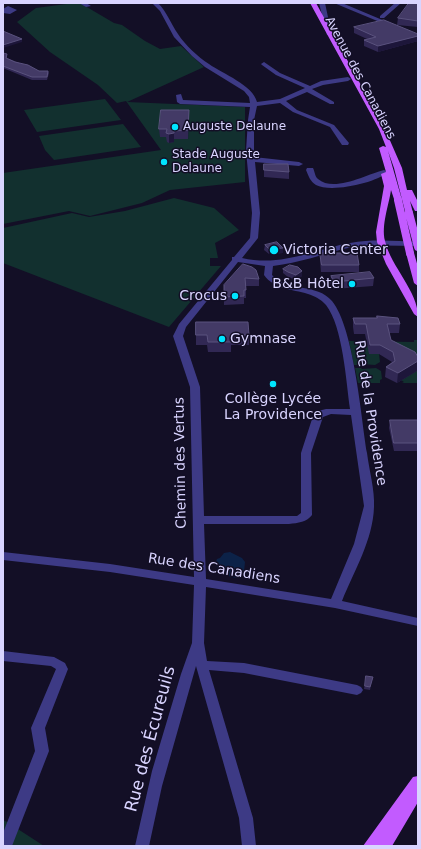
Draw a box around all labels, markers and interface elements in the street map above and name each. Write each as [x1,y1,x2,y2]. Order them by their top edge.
street label: Avenue des Canadiens [322,14,398,142]
place label: Auguste Delaune [183,120,286,134]
marker: Auguste Delaune [170,122,180,132]
place label: Stade Auguste Delaune [172,148,260,176]
marker: Stade Auguste Delaune [159,157,169,167]
place label: Victoria Center [283,242,388,258]
marker: Victoria Center [268,244,280,256]
place label: B&B Hôtel [272,276,344,292]
marker: B&B Hôtel [347,279,357,289]
place label: Crocus [179,288,227,304]
marker: Crocus [230,291,240,301]
place label: Gymnase [230,331,296,347]
marker: Gymnase [217,334,227,344]
street label: Rue de la Providence [350,339,390,487]
marker: Collège Lycée La Providence [268,379,278,389]
place label: Collège Lycée La Providence [224,391,322,424]
street label: Chemin des Vertus [171,397,191,529]
street label: Rue des Canadiens [147,550,281,588]
street label: Rue des Écureuils [122,664,180,814]

